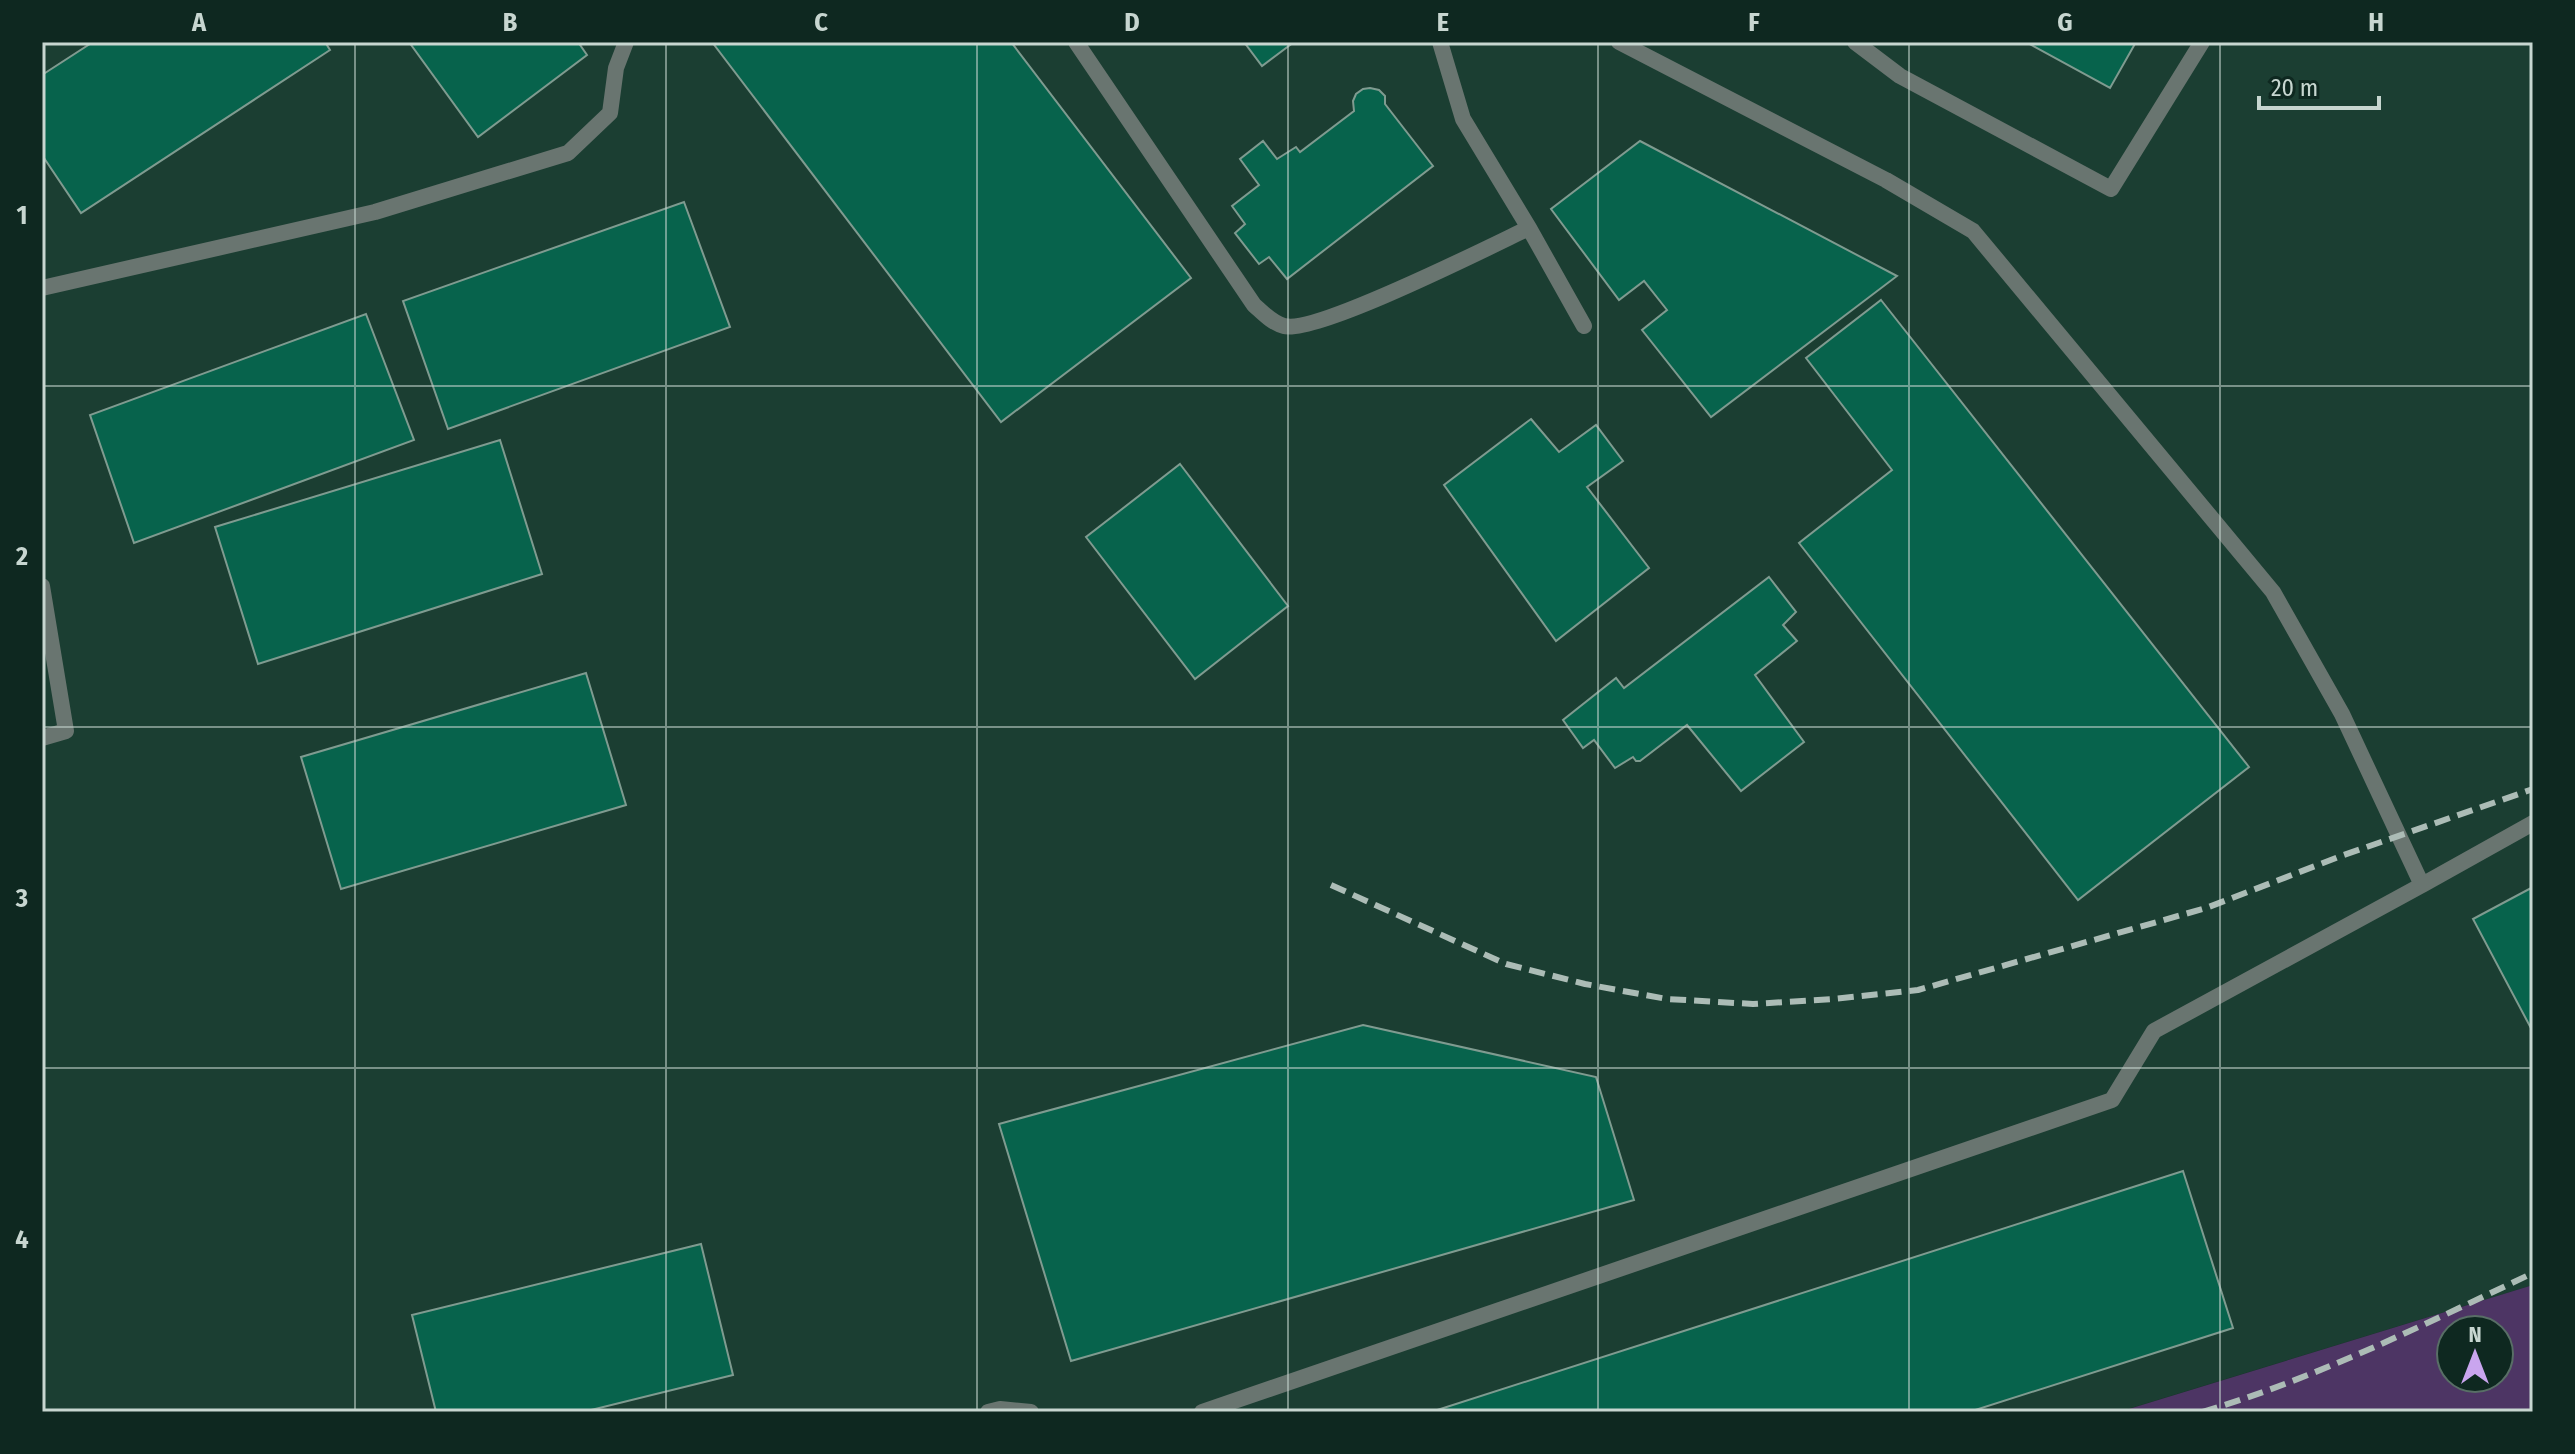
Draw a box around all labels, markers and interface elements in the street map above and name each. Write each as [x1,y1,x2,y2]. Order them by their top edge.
text: A [191,7,207,38]
text: B [503,7,518,38]
text: C [814,7,828,38]
text: D [1124,7,1140,38]
text: E [1437,7,1449,38]
text: F [1748,7,1760,38]
text: G [2057,7,2073,38]
text: H [2368,7,2384,38]
scale bar [2259,60,2379,110]
text: 20 m [2271,74,2318,102]
text: 1 [17,200,28,231]
text: 2 [15,541,28,572]
text: 3 [15,883,28,914]
text: 4 [15,1224,29,1255]
north arrow [2435,1314,2515,1394]
text: N [2468,1321,2482,1348]

